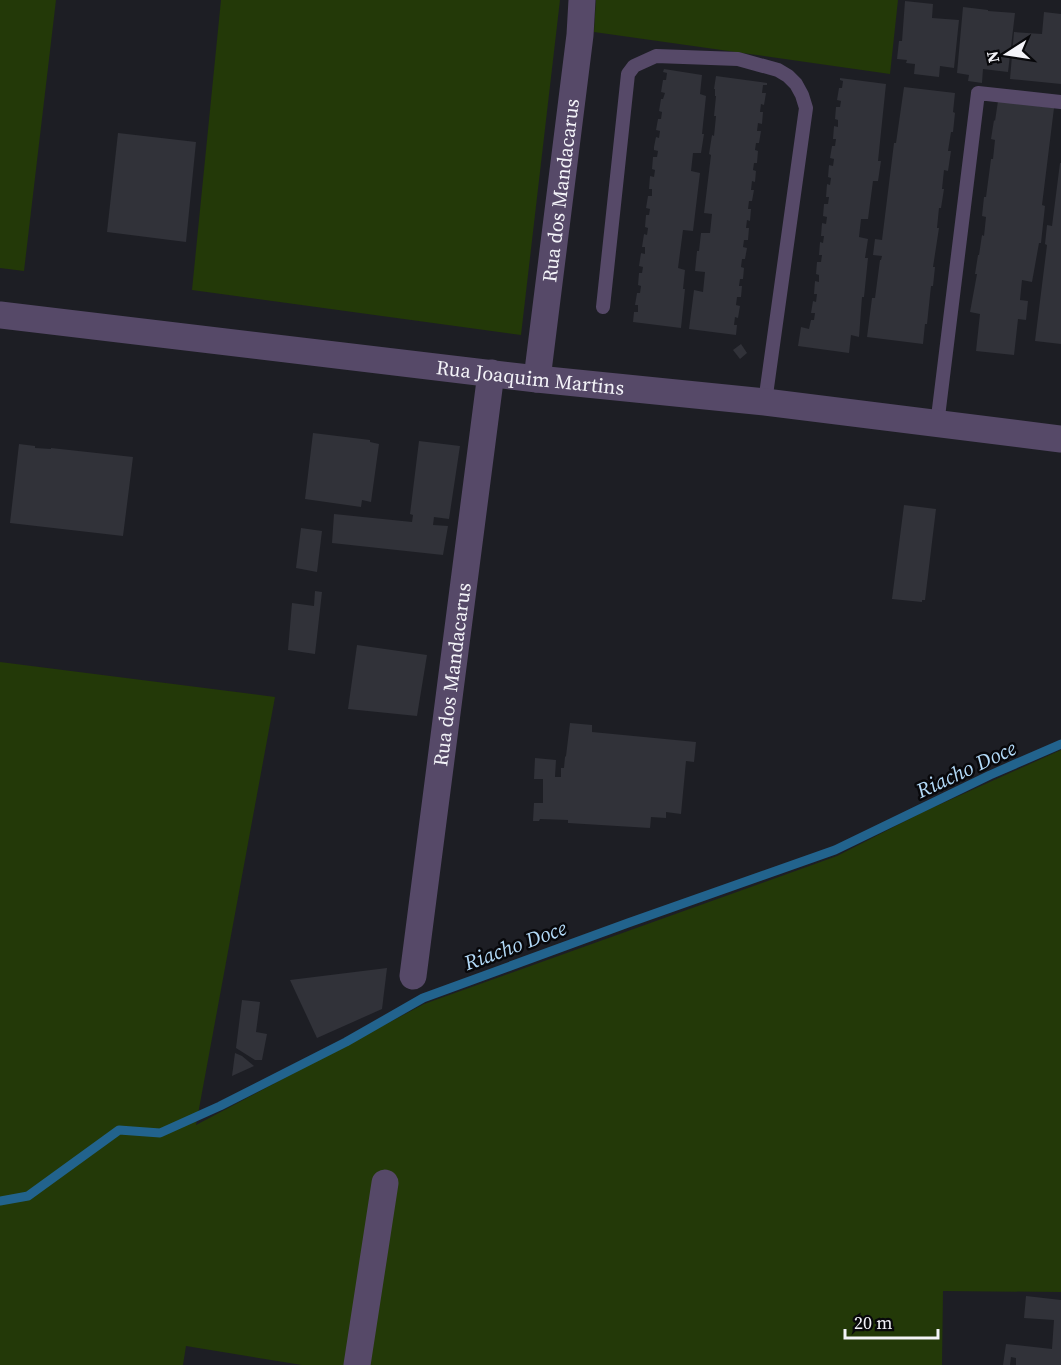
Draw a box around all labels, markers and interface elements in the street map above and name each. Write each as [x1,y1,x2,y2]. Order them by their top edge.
north arrow [977,24,1037,84]
text: N [980,49,1004,65]
street label: Rua dos Mandacarus [535,97,586,284]
street label: Rua Joaquim Martins [435,353,626,402]
street label: Rua dos Mandacarus [426,581,478,768]
water label: Riacho Doce [910,733,1021,805]
water label: Riacho Doce [459,913,571,977]
scale bar [845,1302,938,1340]
text: 20 m [854,1310,892,1335]

